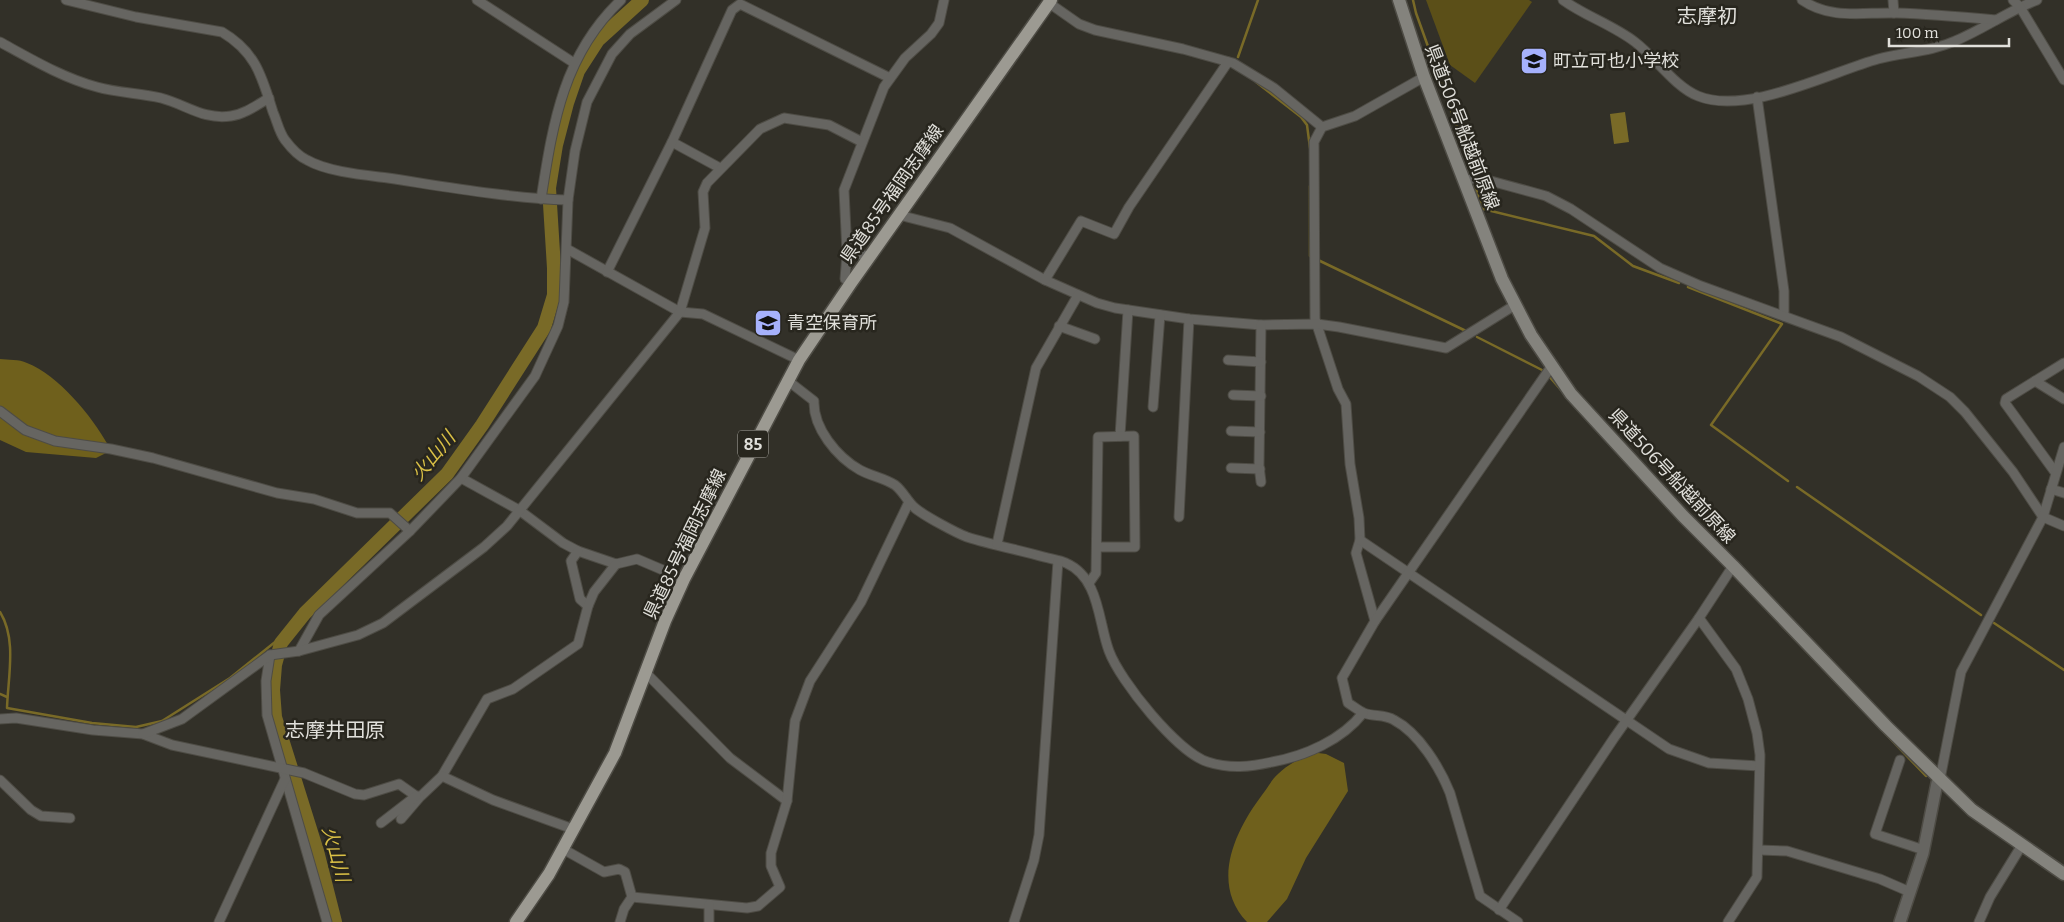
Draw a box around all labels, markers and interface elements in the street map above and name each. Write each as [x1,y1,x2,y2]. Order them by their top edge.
district label: 志摩初 [1677,4,1737,28]
scale bar [1889,15,2009,47]
text: 100 m [1896,24,1939,42]
street label: 県道506号船越前原線 [1420,41,1504,213]
school or university icon: 町立可也小学校 [1519,46,1549,76]
place label: 町立可也小学校 [1553,50,1679,72]
street label: 県道85号福岡志摩線 [836,120,948,268]
school or university icon: 青空保育所 [753,308,783,338]
place label: 青空保育所 [787,312,877,334]
street label: 県道506号船越前原線 [1604,404,1740,548]
water label: 火山川 [406,425,461,485]
road number: 85 [738,430,768,458]
street label: 県道85号福岡志摩線 [639,465,731,623]
district label: 志摩井田原 [285,718,385,742]
water label: 火山川 [318,823,355,886]

